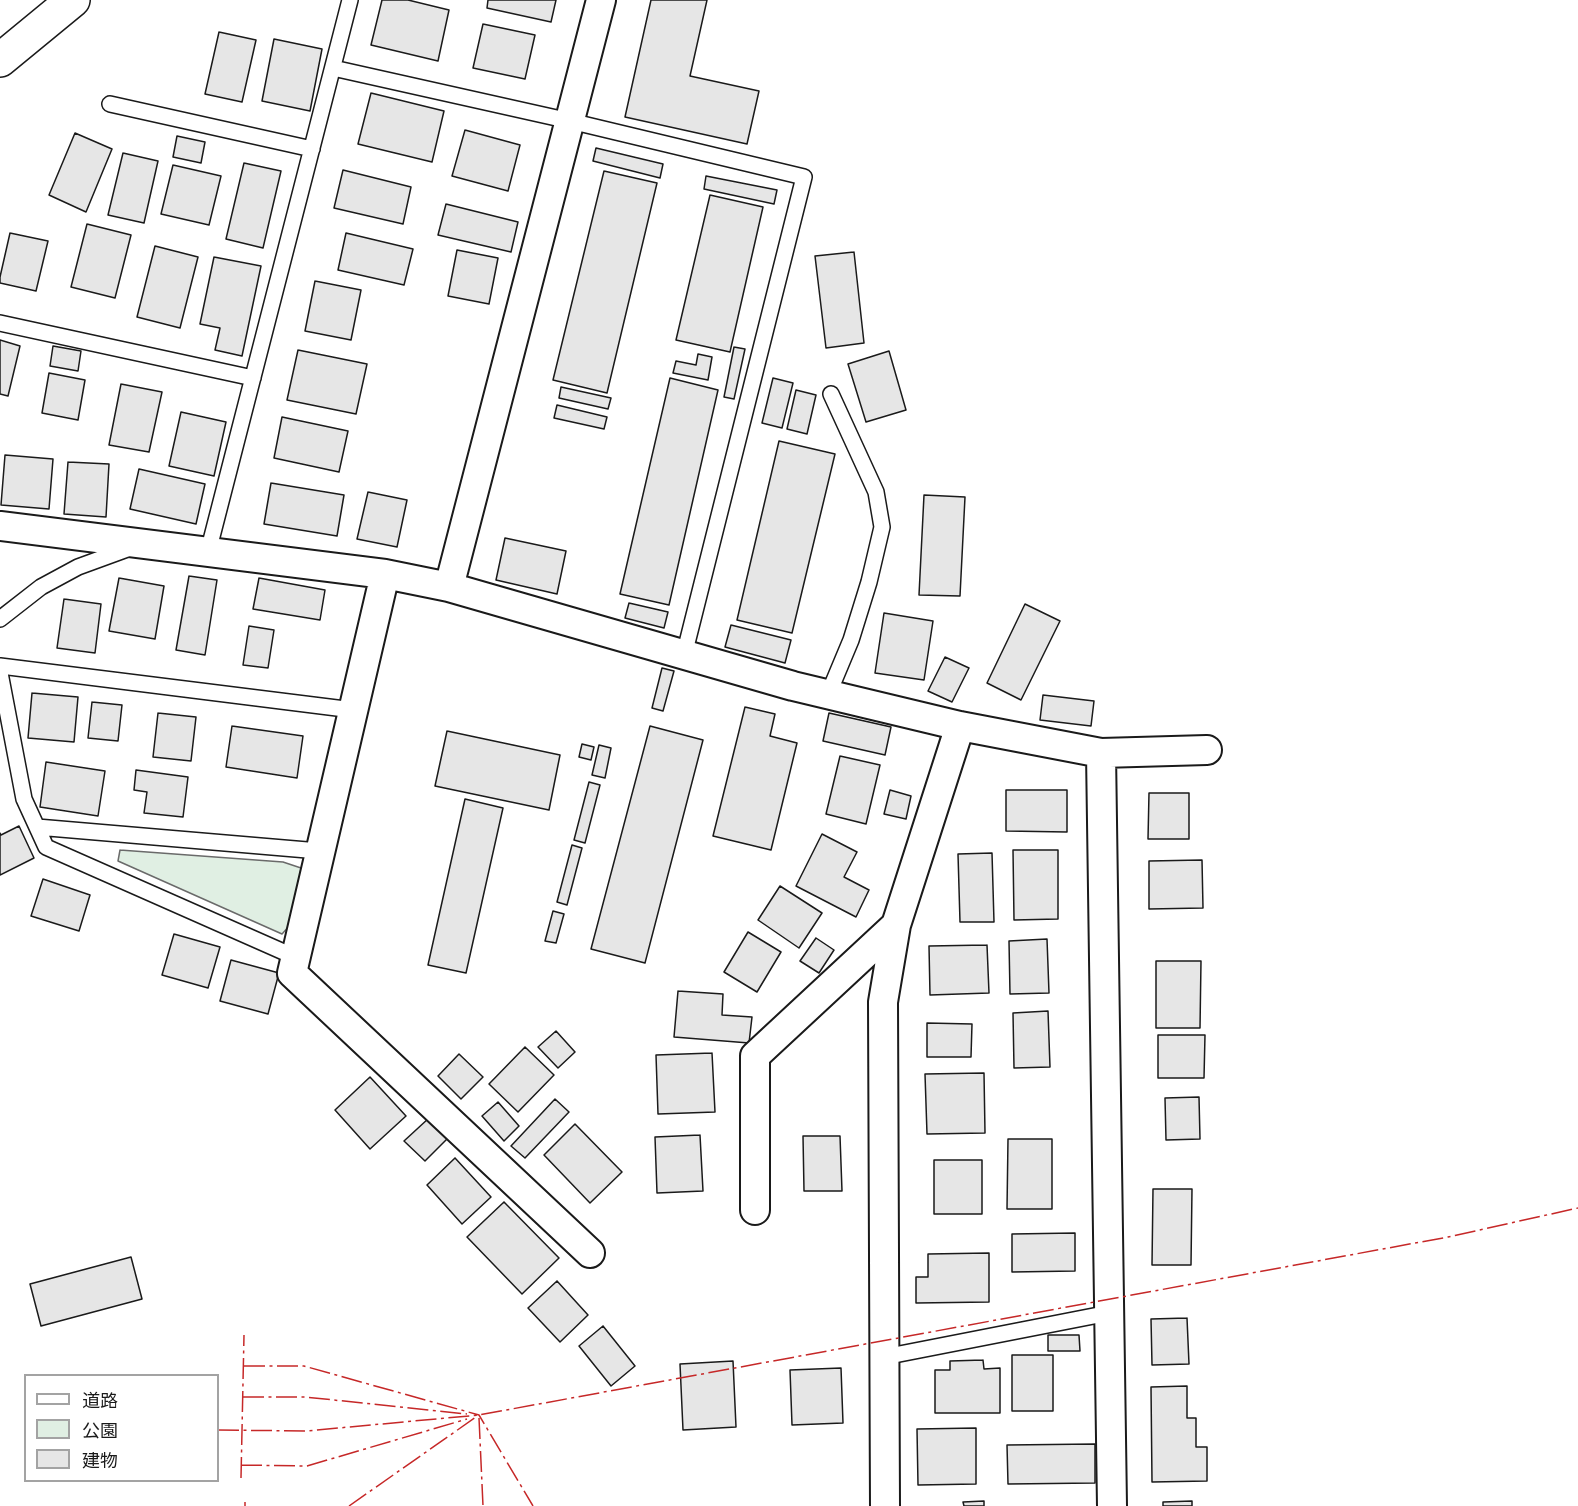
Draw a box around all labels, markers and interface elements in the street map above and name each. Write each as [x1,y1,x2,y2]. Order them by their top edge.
legend [24,1374,219,1482]
text: 道路 [82,1389,118,1411]
text: 公園 [82,1419,118,1441]
text: 建物 [82,1449,118,1471]

